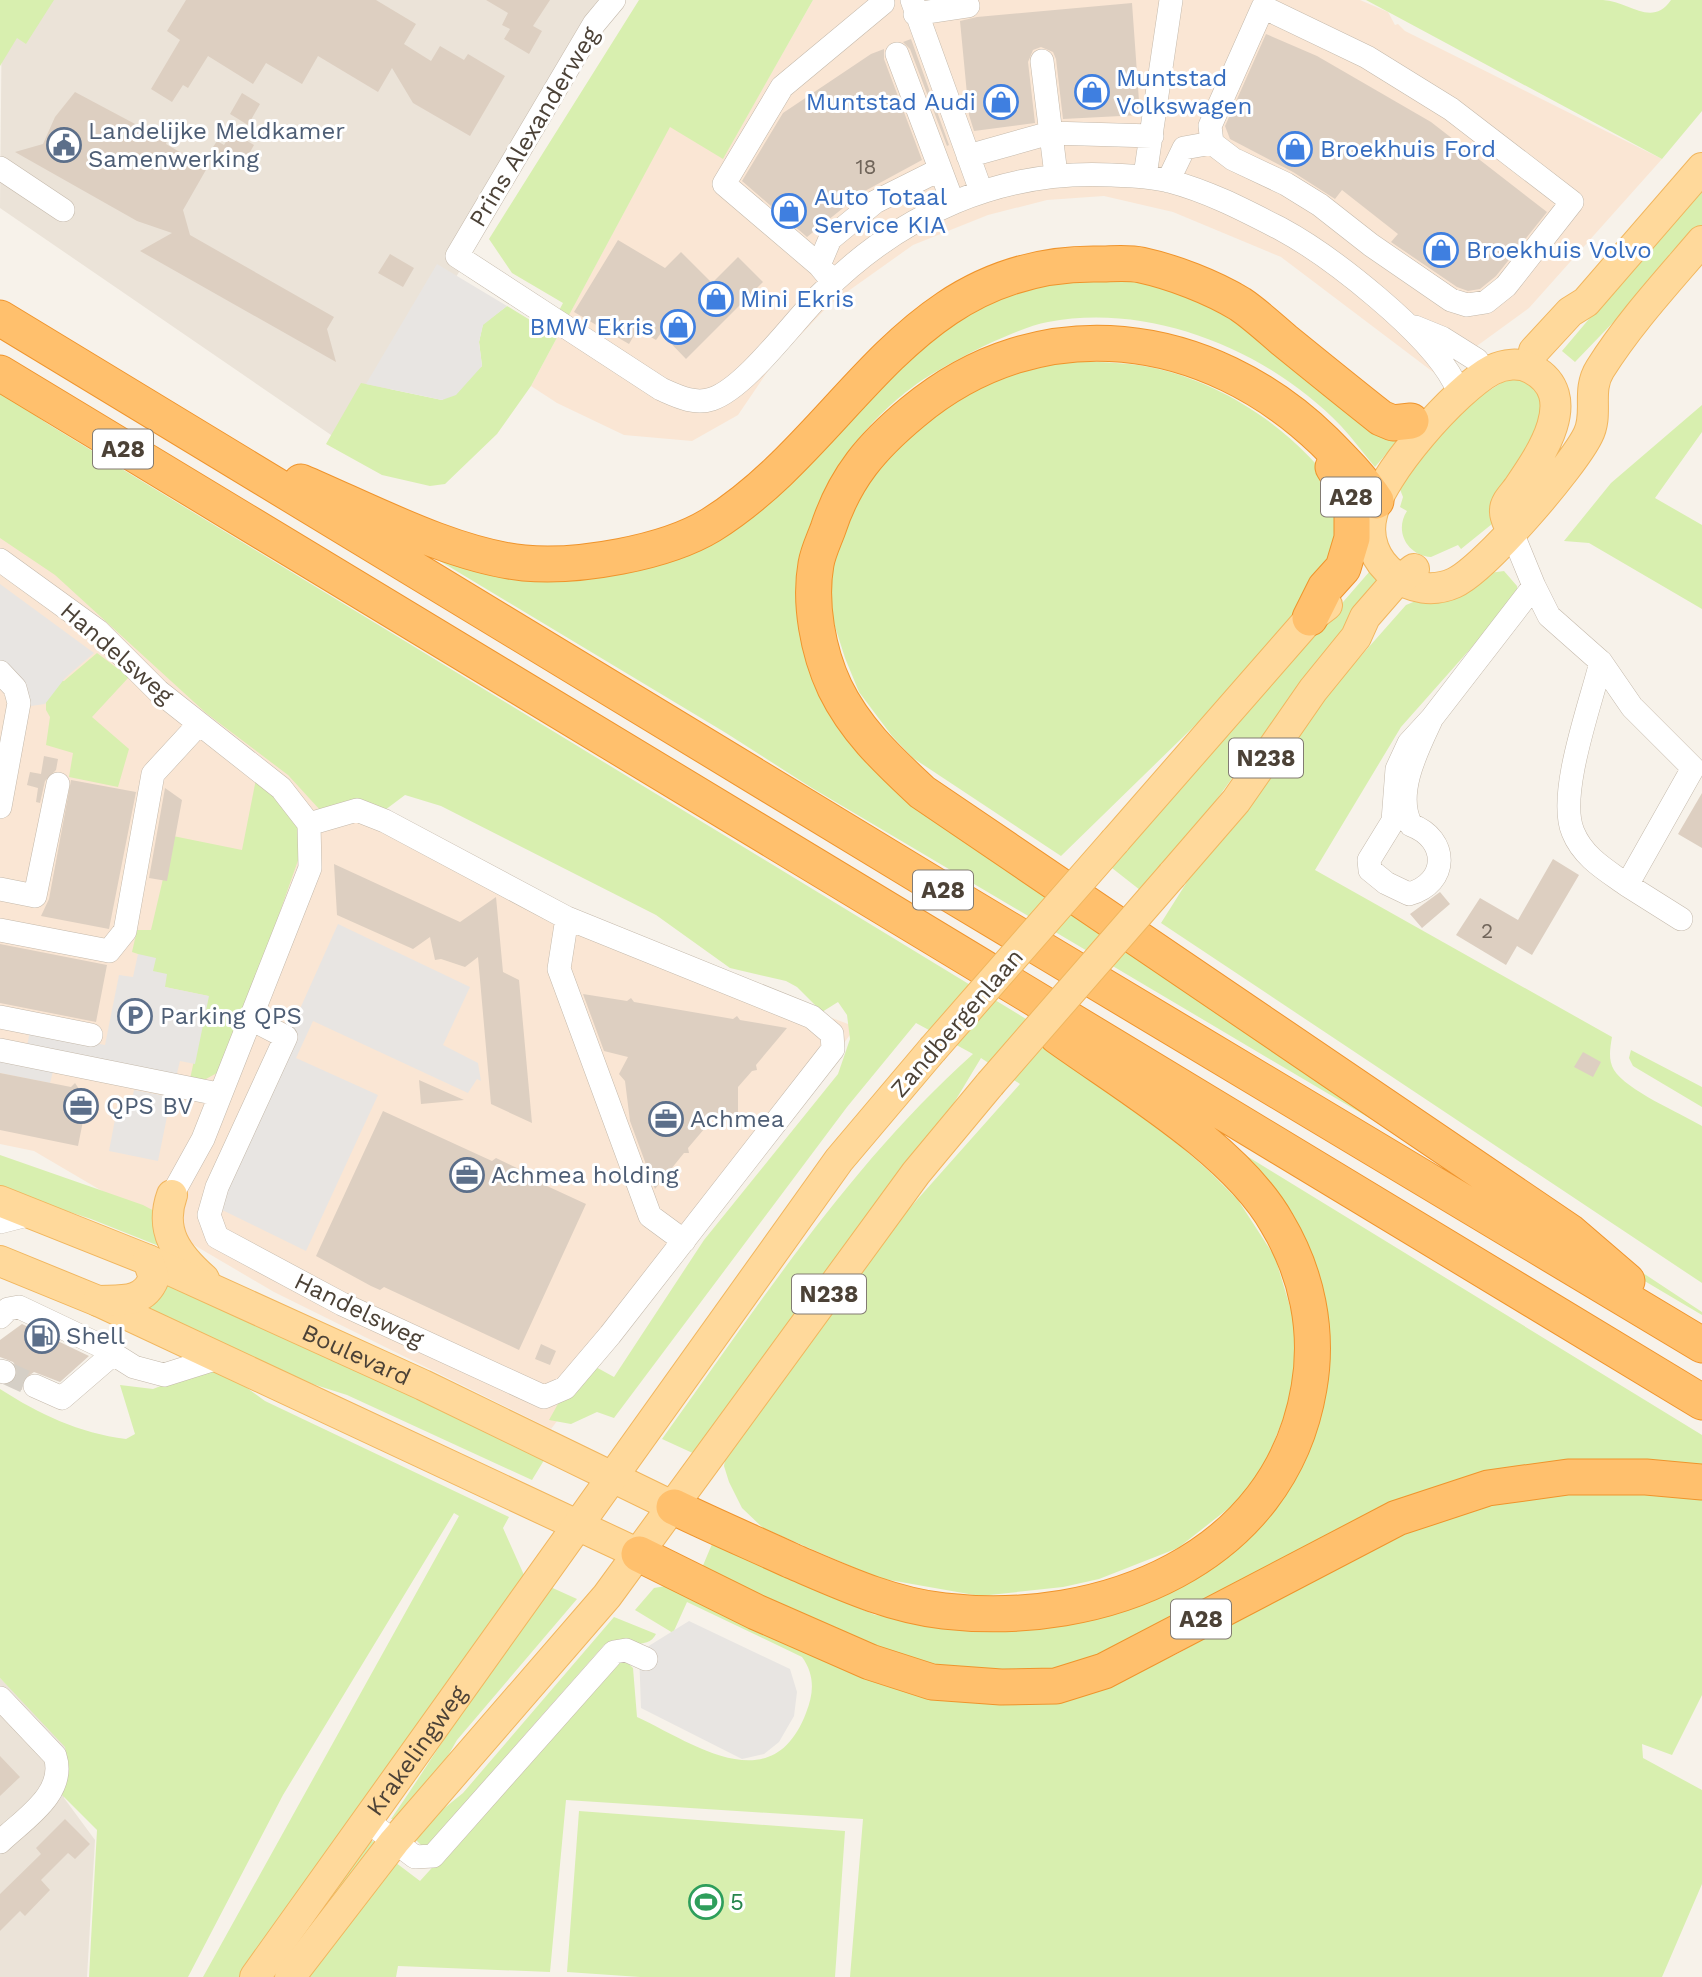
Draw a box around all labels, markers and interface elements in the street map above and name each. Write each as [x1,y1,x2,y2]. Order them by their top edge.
street label: Prins Alexanderweg [463,22,605,232]
place label: Muntstad Volkswagen [1116,64,1252,120]
shop icon: Muntstad Volkswagen [1073,73,1111,111]
shop icon: Muntstad Audi [982,83,1020,121]
place label: Muntstad Audi [806,88,976,116]
place label: Landelijke Meldkamer Samenwerking [88,117,345,173]
public building icon: Landelijke Meldkamer Samenwerking [45,126,83,164]
shop icon: Broekhuis Ford [1276,130,1314,168]
place label: Broekhuis Ford [1320,135,1496,163]
house number: 18 [855,154,877,179]
place label: Auto Totaal Service KIA [814,183,948,239]
shop icon: Auto Totaal Service KIA [770,192,808,230]
shop icon: Broekhuis Volvo [1422,231,1460,269]
place label: Broekhuis Volvo [1466,236,1652,264]
shop icon: Mini Ekris [697,280,735,318]
place label: Mini Ekris [740,285,854,313]
shop icon: BMW Ekris [659,308,697,346]
place label: BMW Ekris [529,313,654,341]
road number: A28 [93,430,153,468]
road number: A28 [1321,477,1381,516]
street label: Handelsweg [55,596,179,710]
road number: N238 [1229,738,1303,778]
road number: A28 [913,870,973,909]
house number: 2 [1481,918,1493,943]
street label: Zandbergenlaan [885,943,1029,1103]
parking icon: Parking QPS [116,997,154,1035]
place label: Parking QPS [160,1002,302,1030]
office icon: QPS BV [62,1087,100,1125]
place label: QPS BV [106,1092,193,1120]
office icon: Achmea [647,1100,685,1138]
place label: Achmea [690,1105,784,1133]
office icon: Achmea holding [448,1156,486,1194]
place label: Achmea holding [491,1161,679,1189]
street label: Handelsweg [290,1267,428,1353]
road number: N238 [792,1274,866,1314]
fuel station icon: Shell [23,1317,61,1355]
street label: Boulevard [298,1318,415,1391]
place label: Shell [66,1322,125,1350]
road number: A28 [1171,1600,1231,1638]
street label: Krakelingweg [361,1680,473,1821]
sports icon: 5 [687,1883,725,1921]
place label: 5 [730,1888,744,1916]

